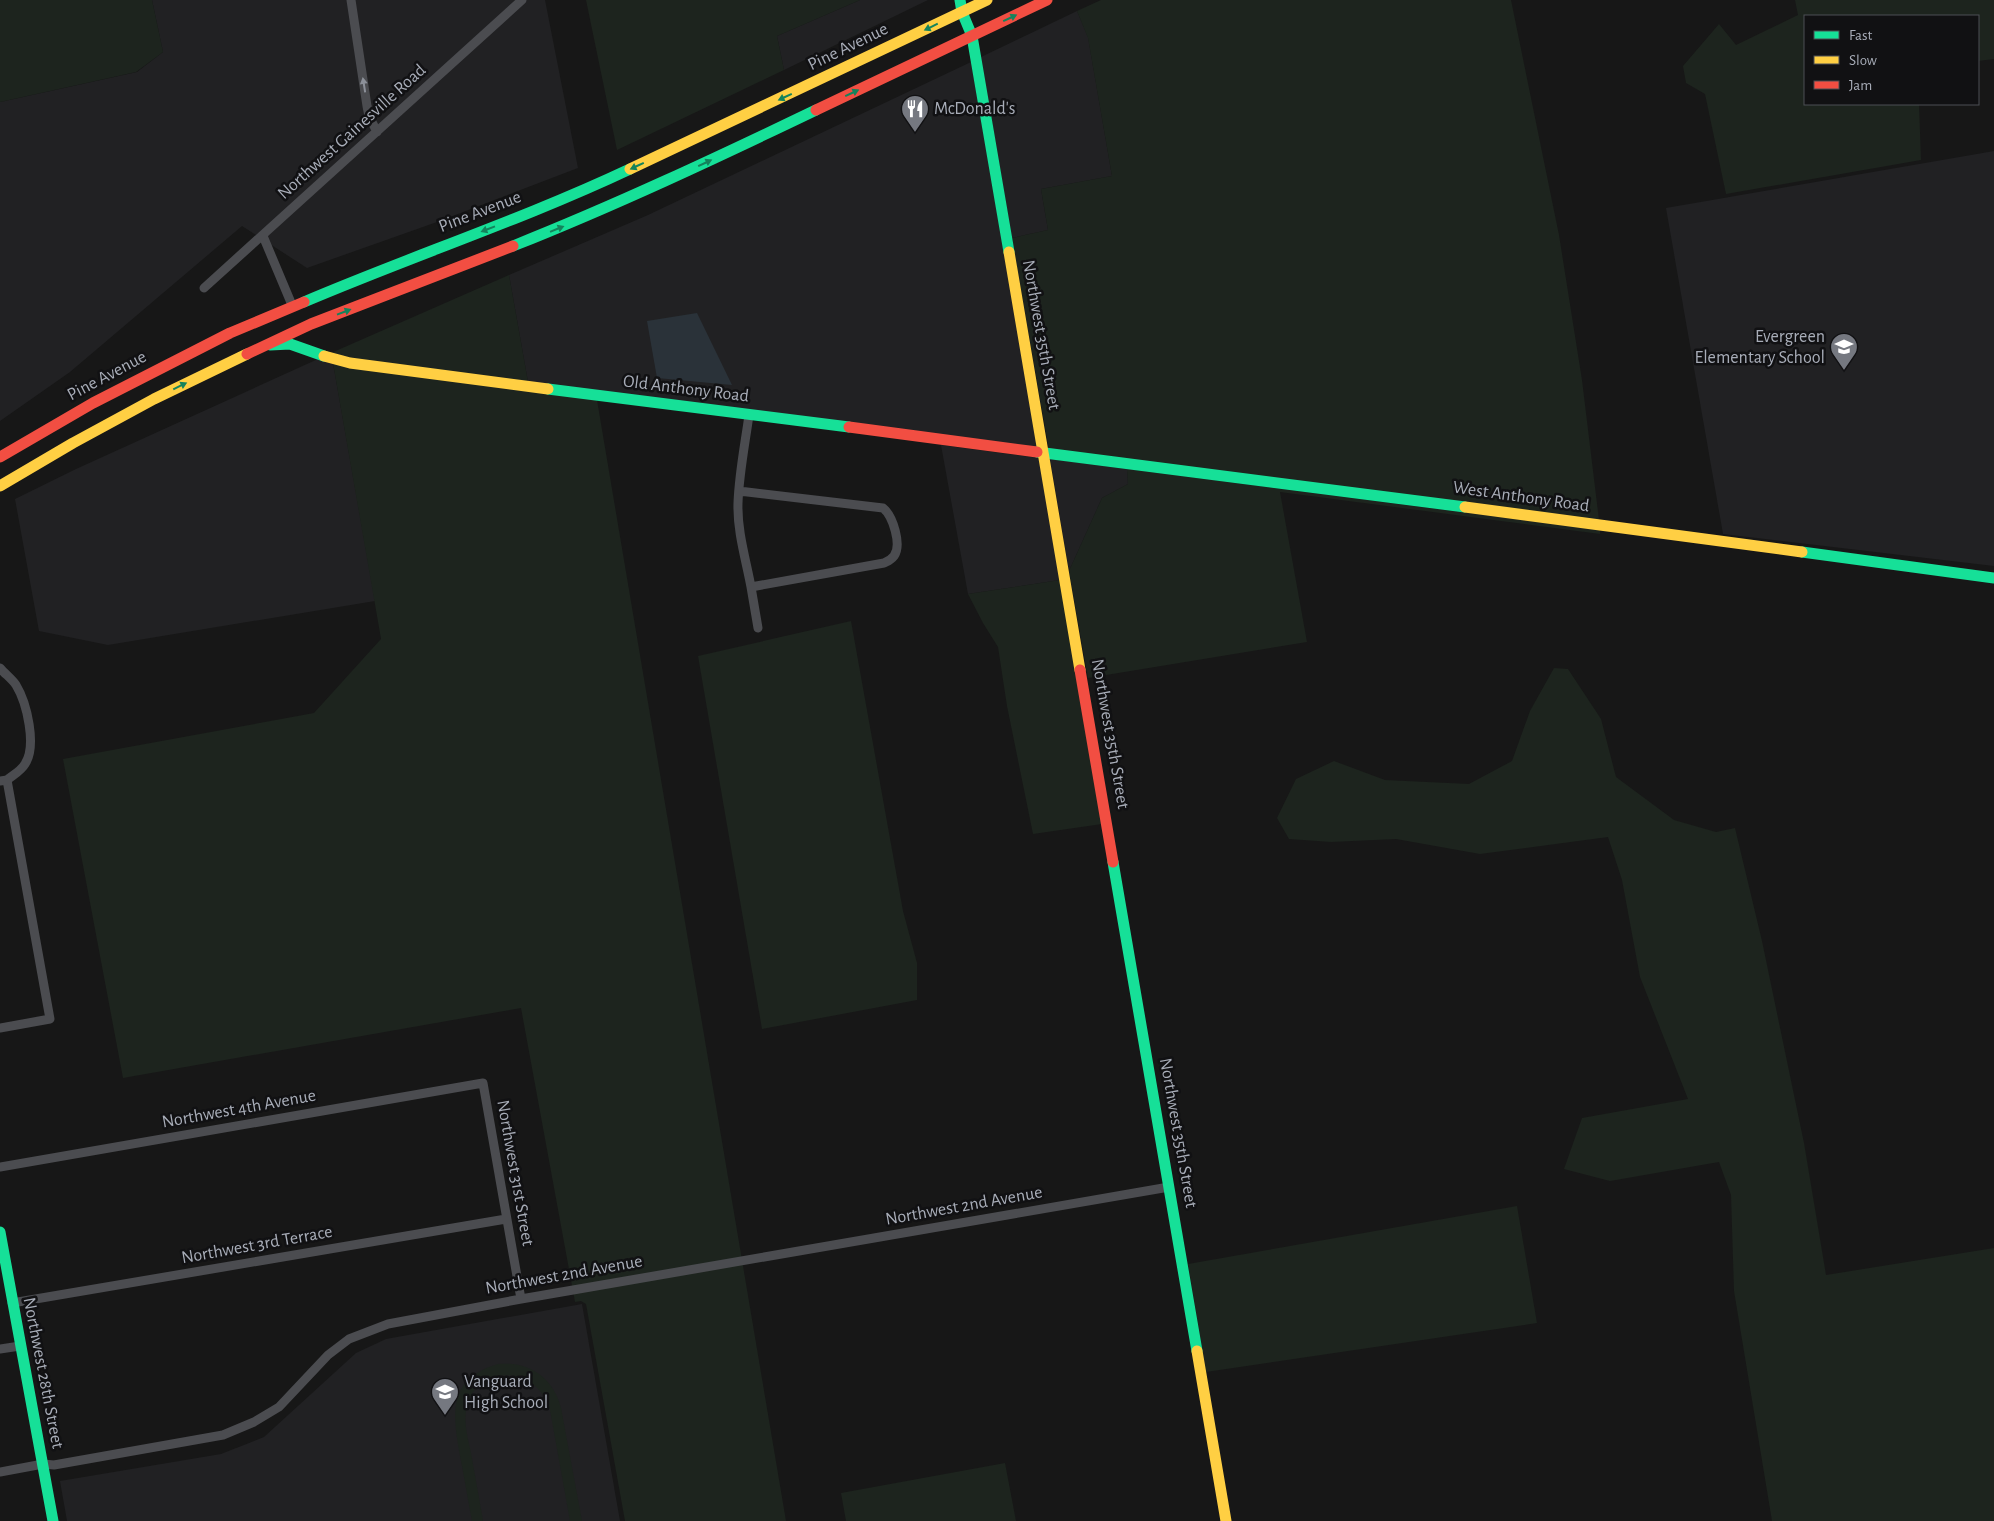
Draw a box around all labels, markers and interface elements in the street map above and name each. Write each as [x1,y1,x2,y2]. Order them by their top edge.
one-way arrow [1003,14,1017,22]
legend [1804,15,1979,105]
street label: Pine Avenue [805,20,891,74]
one-way arrow [924,23,938,31]
text: Fast [1849,28,1873,43]
text: Slow [1849,53,1877,68]
street label: Northwest Gainesville Road [275,61,429,203]
one-way arrow [360,77,368,93]
text: Jam [1849,78,1872,93]
one-way arrow [845,89,859,97]
one-way arrow [778,93,792,101]
restaurant icon: McDonald's [900,94,930,133]
place label: McDonald's [934,100,1016,118]
one-way arrow [698,159,712,167]
one-way arrow [630,162,644,170]
street label: Pine Avenue [436,188,524,236]
one-way arrow [480,225,495,233]
one-way arrow [550,225,565,233]
street label: Northwest 35th Street [1019,259,1063,412]
one-way arrow [337,307,351,315]
place label: Evergreen Elementary School [1695,328,1825,367]
school or university icon: Evergreen Elementary School [1829,332,1859,371]
street label: Pine Avenue [64,348,150,404]
street label: Old Anthony Road [622,372,750,406]
one-way arrow [173,382,187,390]
street label: West Anthony Road [1452,479,1590,515]
street label: Northwest 35th Street [1088,658,1132,811]
street label: Northwest 35th Street [1156,1057,1200,1210]
street label: Northwest 4th Avenue [161,1087,317,1131]
street label: Northwest 31st Street [493,1099,537,1248]
street label: Northwest 2nd Avenue [884,1183,1044,1229]
street label: Northwest 3rd Terrace [180,1223,334,1267]
street label: Northwest 2nd Avenue [484,1252,644,1298]
street label: Northwest 28th Street [19,1296,67,1450]
place label: Vanguard High School [464,1373,548,1412]
school or university icon: Vanguard High School [430,1377,460,1416]

